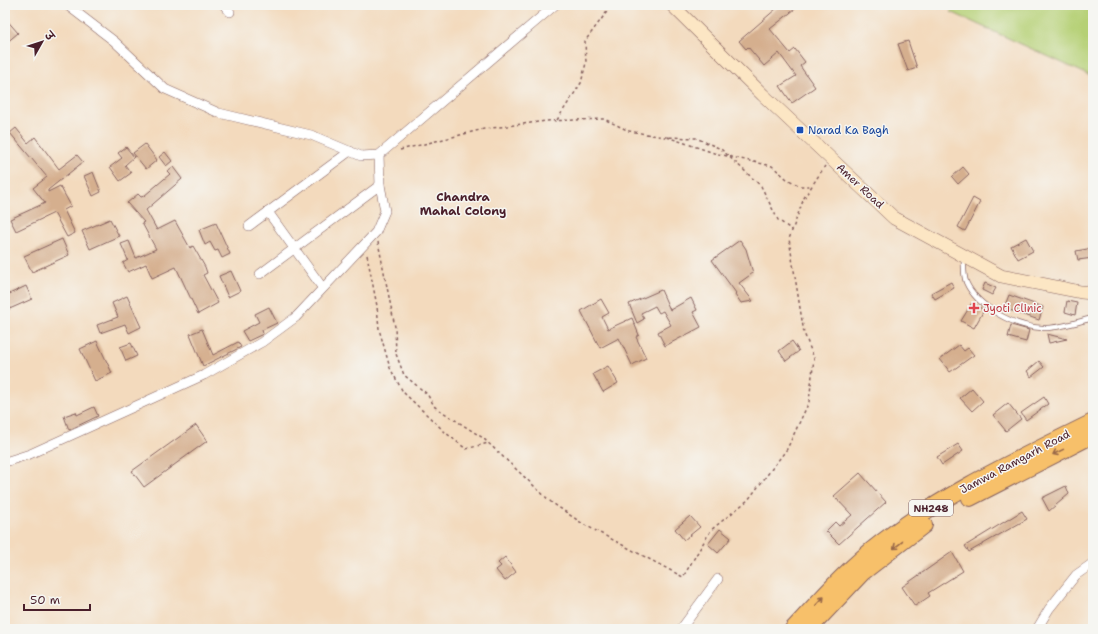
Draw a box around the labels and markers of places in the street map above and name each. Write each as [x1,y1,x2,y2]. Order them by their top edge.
place label: Narad Ka Bagh [808,123,889,138]
marker: Narad Ka Bagh [795,125,805,135]
place label: Jyoti Clinic [983,301,1042,316]
marker: Jyoti Clinic [968,302,980,314]

